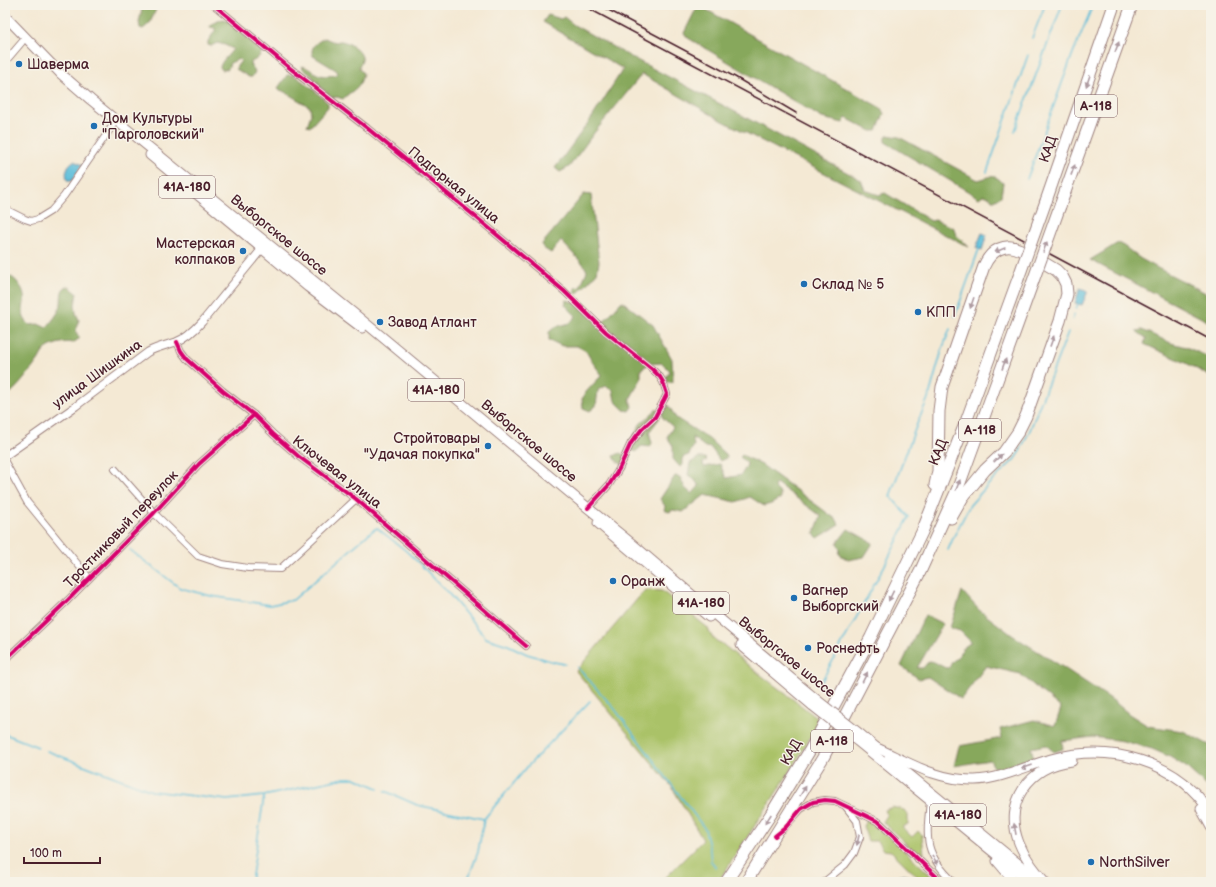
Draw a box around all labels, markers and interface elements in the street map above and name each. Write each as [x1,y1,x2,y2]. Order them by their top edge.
one-way arrow [1114,41,1120,53]
place label: Шаверма [27,56,90,73]
marker: Шаверма [14,59,24,69]
one-way arrow [1084,76,1090,88]
road number: А-118 [1075,95,1117,117]
place label: Дом Культуры "Парголовский" [102,110,204,143]
marker: Дом Культуры "Парголовский" [89,121,99,131]
street label: КАД [1035,133,1061,165]
street label: Подгорная улица [405,143,504,228]
one-way arrow [1070,163,1076,175]
road number: 41А-180 [159,176,215,198]
street label: Выборгское шоссе [227,191,331,279]
place label: Мастерская колпаков [156,235,236,268]
one-way arrow [1042,241,1048,253]
marker: Мастерская колпаков [238,246,248,256]
one-way arrow [994,247,1005,253]
place label: Склад № 5 [812,276,884,293]
marker: Склад № 5 [799,279,809,289]
one-way arrow [968,297,974,309]
place label: КПП [926,304,956,321]
marker: КПП [913,307,923,317]
place label: Завод Атлант [388,314,477,331]
marker: Завод Атлант [375,317,385,327]
one-way arrow [1050,335,1056,347]
street label: улица Шишкина [49,336,146,412]
one-way arrow [1001,357,1007,369]
road number: 41А-180 [408,379,464,401]
street label: Выборгское шоссе [478,396,580,486]
road number: А-118 [959,419,1001,441]
place label: Cтройтовары "Удачая покупка" [364,430,480,463]
street label: Ключевая улица [289,432,385,512]
street label: КАД [925,436,951,468]
marker: Cтройтовары "Удачая покупка" [483,441,493,451]
one-way arrow [993,453,1003,462]
street label: Тростниковый переулок [60,466,182,591]
one-way arrow [956,479,962,491]
place label: Оранж [621,573,665,590]
marker: Оранж [608,576,618,586]
place label: Вагнер Выборгский [802,582,879,615]
one-way arrow [888,590,894,602]
road number: 41А-180 [673,592,729,614]
marker: Вагнер Выборгский [789,593,799,603]
street label: Выборгское шоссе [735,613,839,701]
place label: Роснефть [816,640,880,657]
marker: Роснефть [803,643,813,653]
one-way arrow [862,671,868,683]
road number: А-118 [811,730,853,752]
street label: КАД [777,736,805,768]
one-way arrow [1021,764,1033,770]
one-way arrow [799,785,806,797]
road number: 41А-180 [930,804,986,826]
one-way arrow [764,814,772,824]
one-way arrow [1012,823,1018,835]
one-way arrow [854,833,860,846]
scale bar [24,839,100,865]
text: 100 m [30,846,62,861]
one-way arrow [932,854,939,866]
place label: NorthSilver [1099,854,1170,871]
marker: NorthSilver [1086,857,1096,867]

